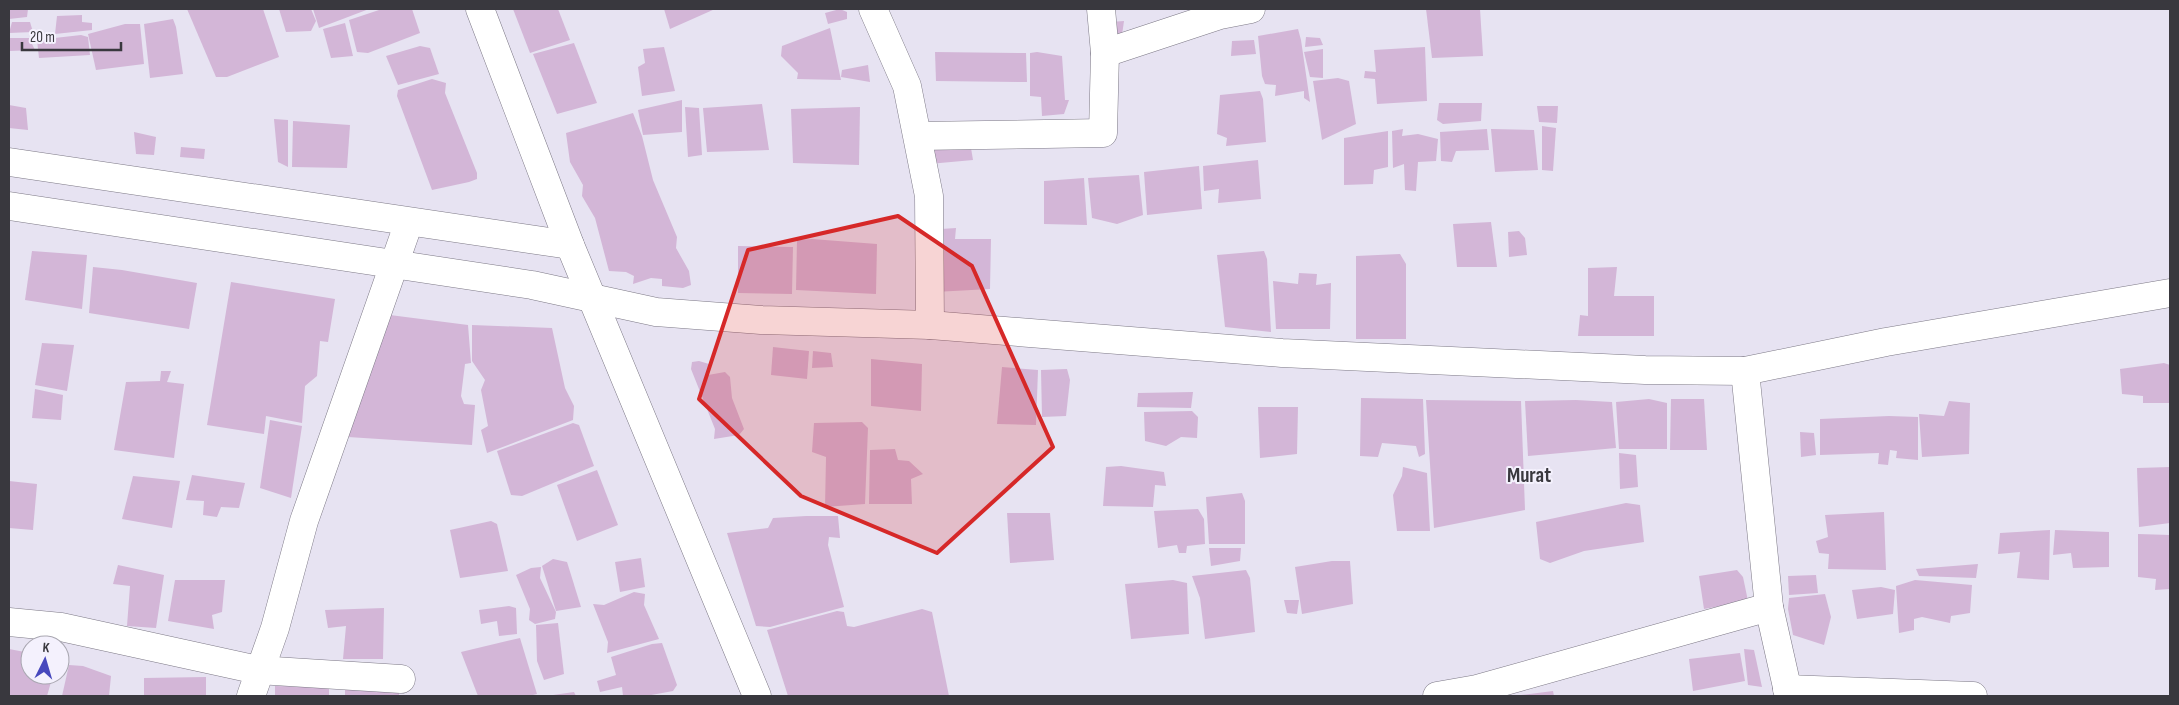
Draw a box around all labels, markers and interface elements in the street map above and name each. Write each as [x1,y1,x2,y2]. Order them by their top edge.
scale bar [22,20,121,52]
text: 20 m [30,28,55,47]
district label: Murat [1507,463,1551,488]
north arrow [20,635,70,685]
text: K [42,639,50,656]

